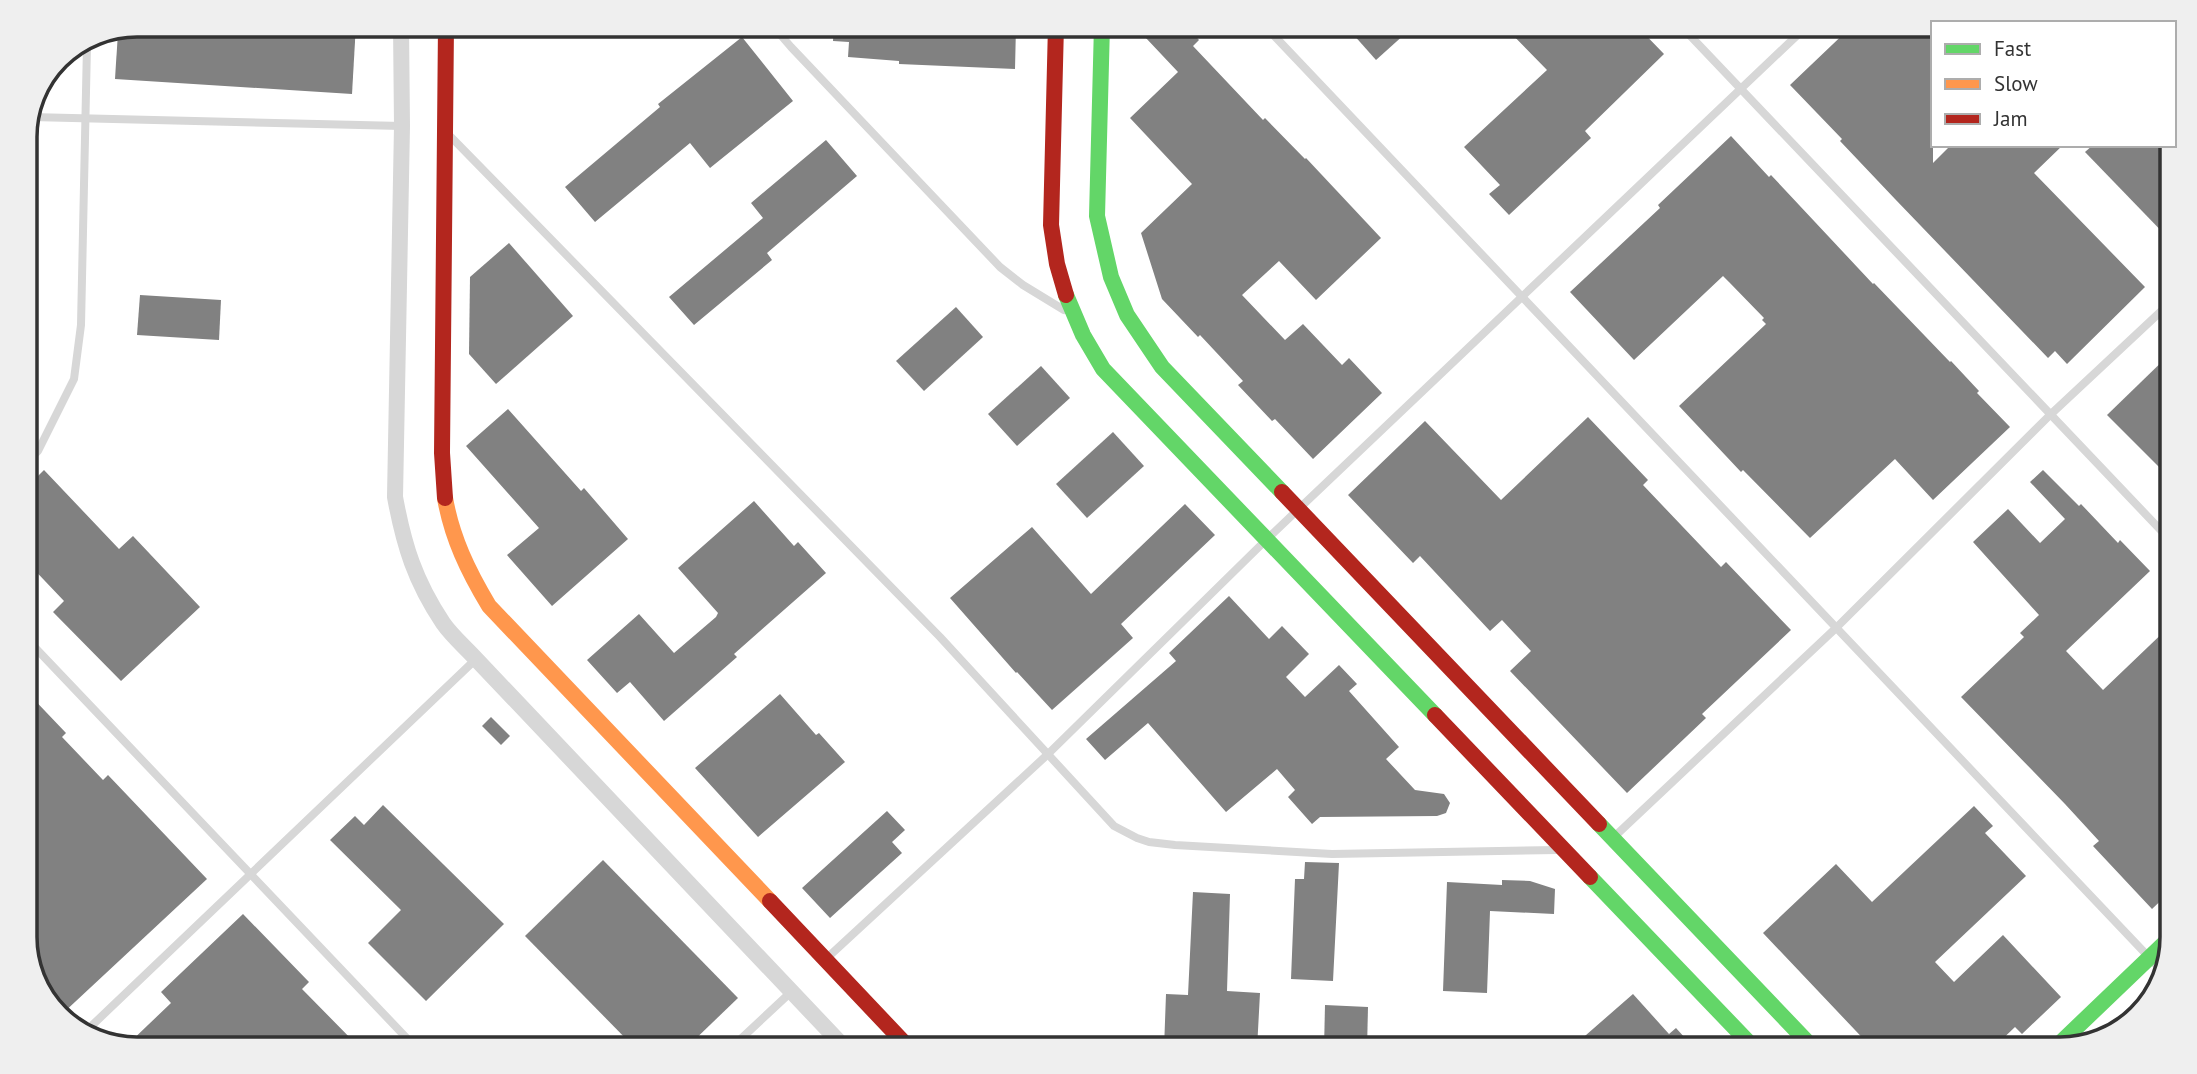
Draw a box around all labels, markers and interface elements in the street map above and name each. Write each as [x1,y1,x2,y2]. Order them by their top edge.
legend [1931,21,2176,147]
text: Fast [1994,35,2031,62]
text: Slow [1994,70,2038,97]
text: Jam [1993,105,2028,132]

